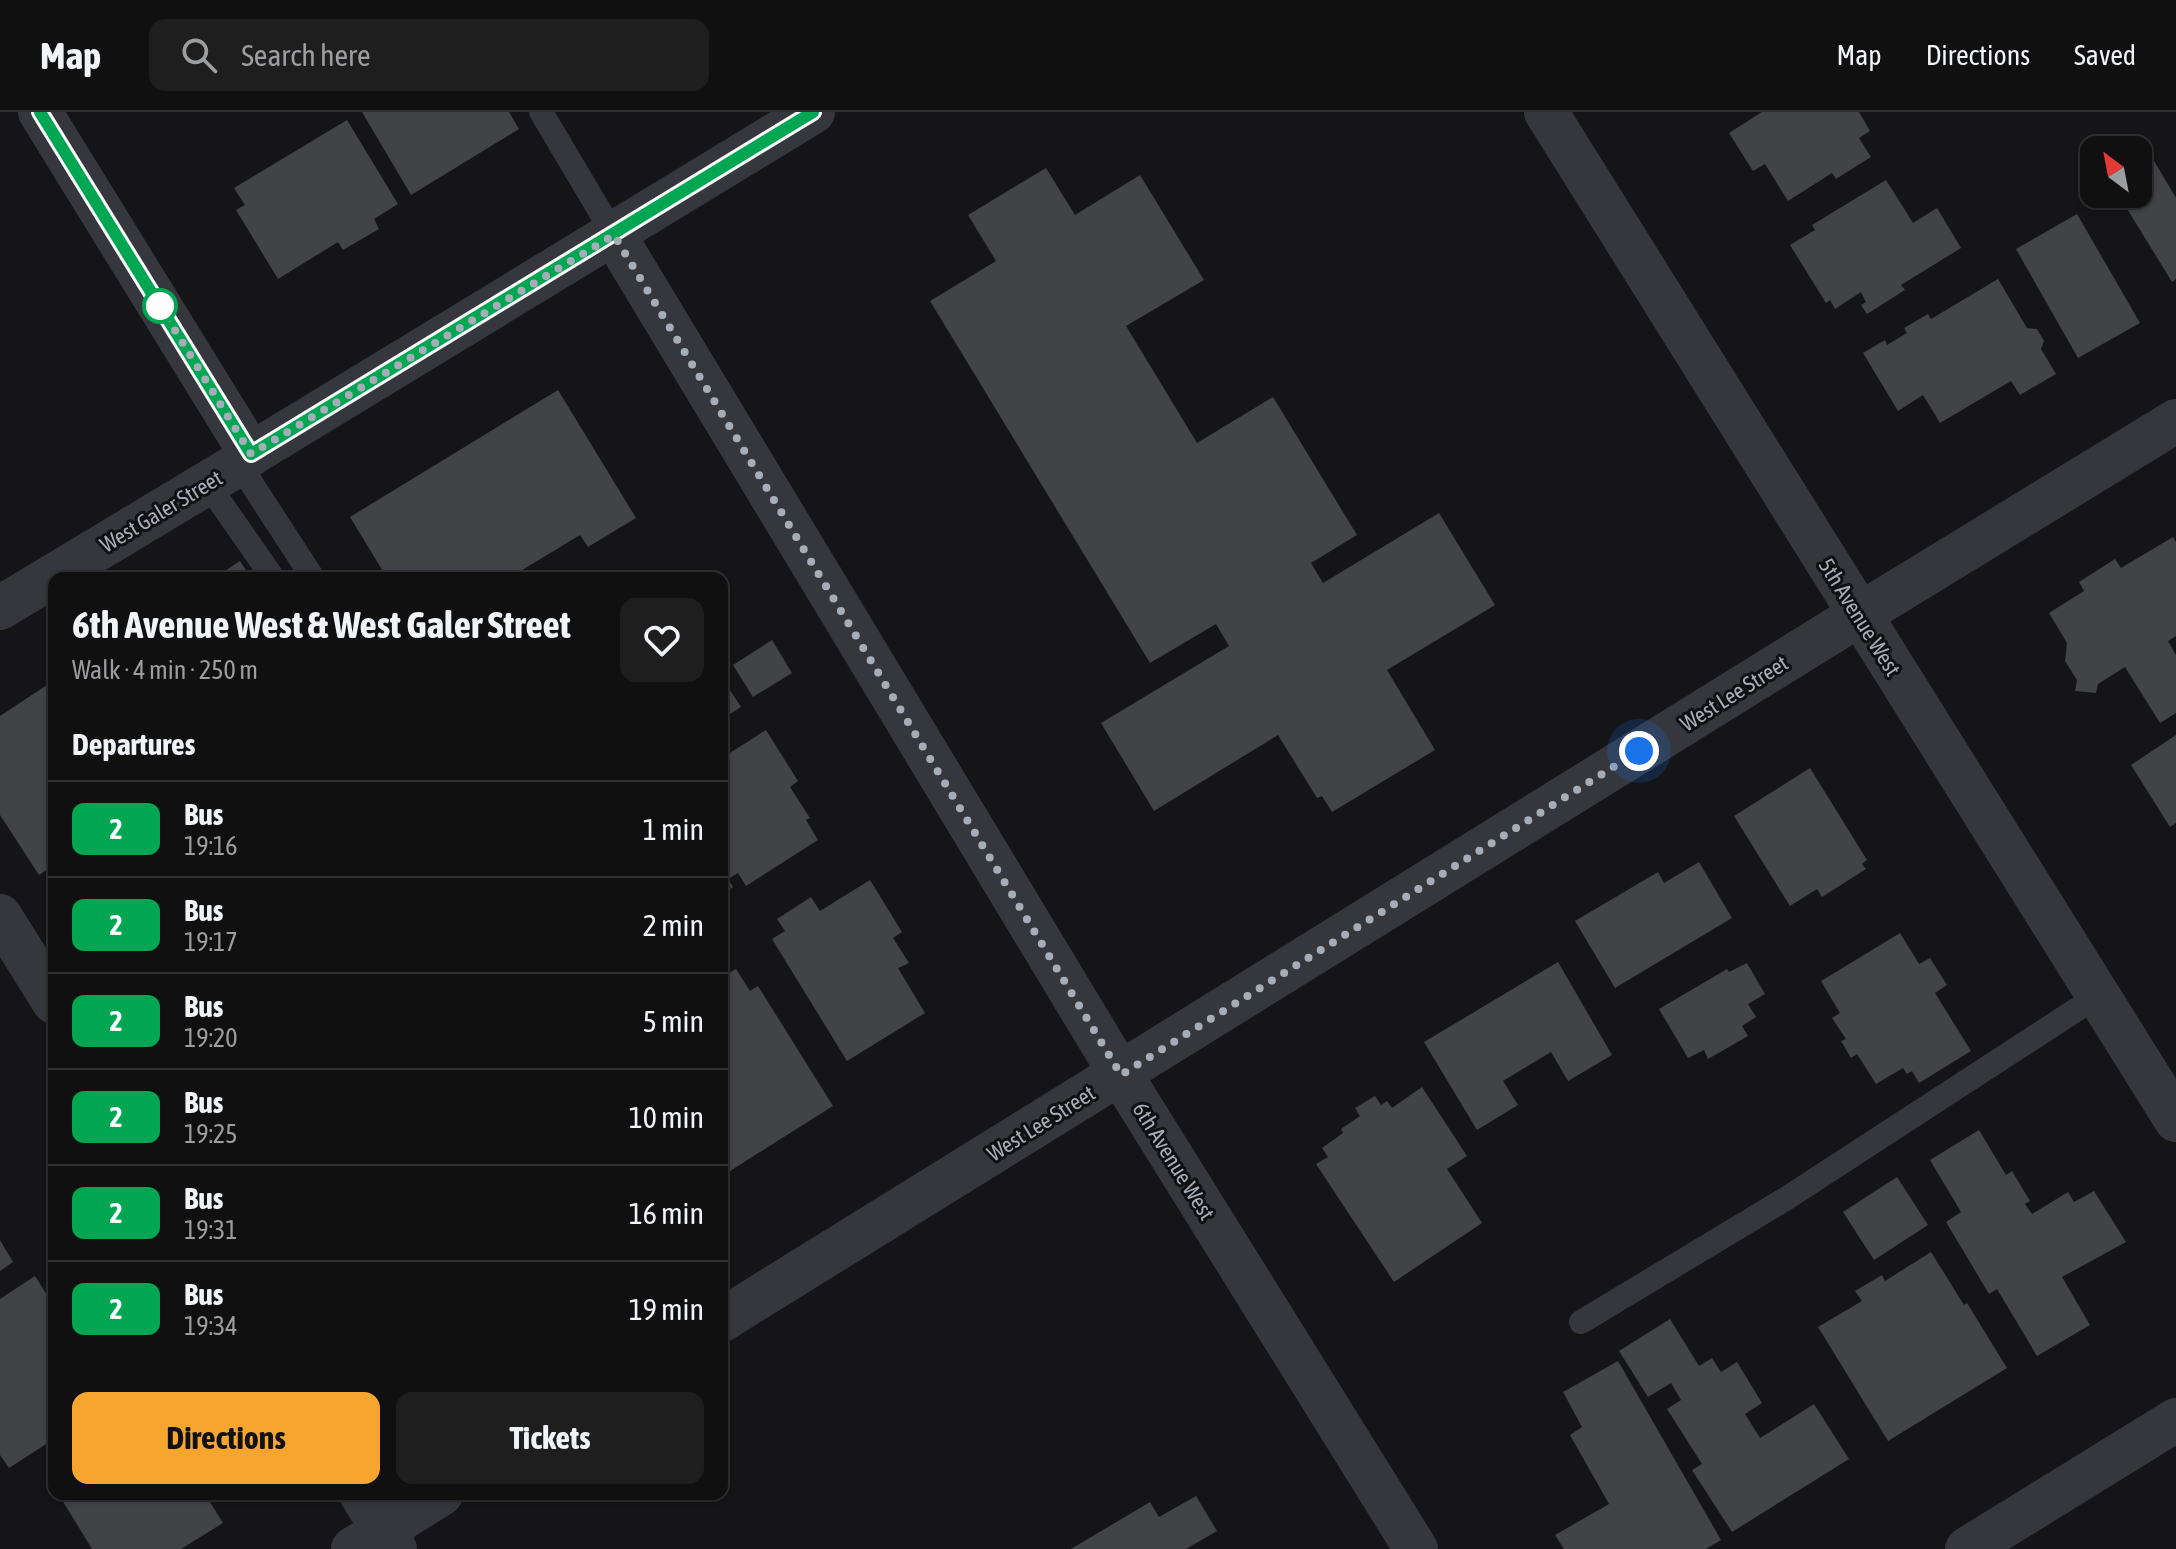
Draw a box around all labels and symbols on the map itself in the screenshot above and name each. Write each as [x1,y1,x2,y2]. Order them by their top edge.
north arrow [2080,136,2152,208]
unlabelled marker [143,289,177,323]
street label: West Galer Street [95,464,227,558]
street label: 5th Avenue West [1814,553,1906,681]
street label: West Lee Street [1675,650,1793,736]
your location [1619,731,1659,771]
street label: West Lee Street [982,1080,1100,1166]
street label: 6th Avenue West [1128,1097,1220,1225]

